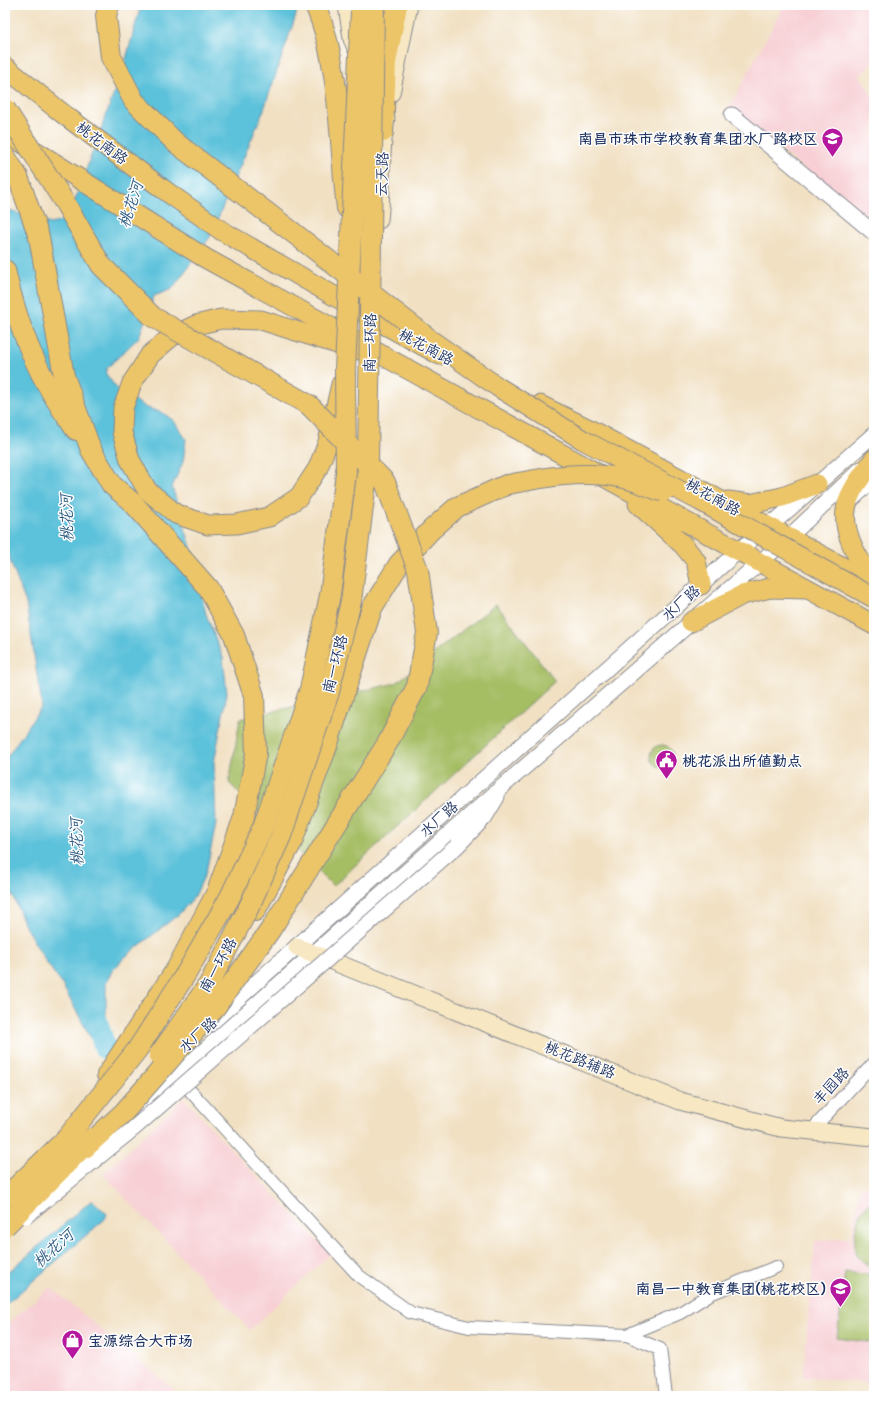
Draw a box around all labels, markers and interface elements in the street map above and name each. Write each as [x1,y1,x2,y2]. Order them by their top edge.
street label: 桃花南路 [72,116,133,169]
school or university icon: 南昌市珠市学校教育集团水厂路校区 [820,126,846,159]
place label: 南昌市珠市学校教育集团水厂路校区 [578,128,818,149]
street label: 云天路 [370,151,393,197]
water label: 桃花河 [112,175,149,230]
street label: 南一环路 [358,313,381,373]
street label: 桃花南路 [395,323,458,370]
street label: 桃花南路 [682,473,745,520]
water label: 桃花河 [54,491,78,542]
street label: 水厂路 [657,580,704,625]
street label: 南一环路 [317,632,352,696]
public building icon: 桃花派出所值勤点 [654,748,680,781]
place label: 桃花派出所值勤点 [682,750,802,771]
street label: 水厂路 [415,796,462,841]
water label: 桃花河 [64,815,88,866]
street label: 南一环路 [194,933,241,996]
street label: 水厂路 [174,1012,221,1057]
street label: 桃花路辅路 [541,1036,619,1083]
street label: 丰园路 [808,1062,854,1109]
water label: 桃花河 [28,1222,80,1272]
school or university icon: 南昌一中教育集团(桃花校区) [828,1276,854,1309]
place label: 南昌一中教育集团(桃花校区) [636,1278,826,1299]
shop icon: 宝源综合大市场 [59,1328,85,1361]
place label: 宝源综合大市场 [88,1330,193,1351]

